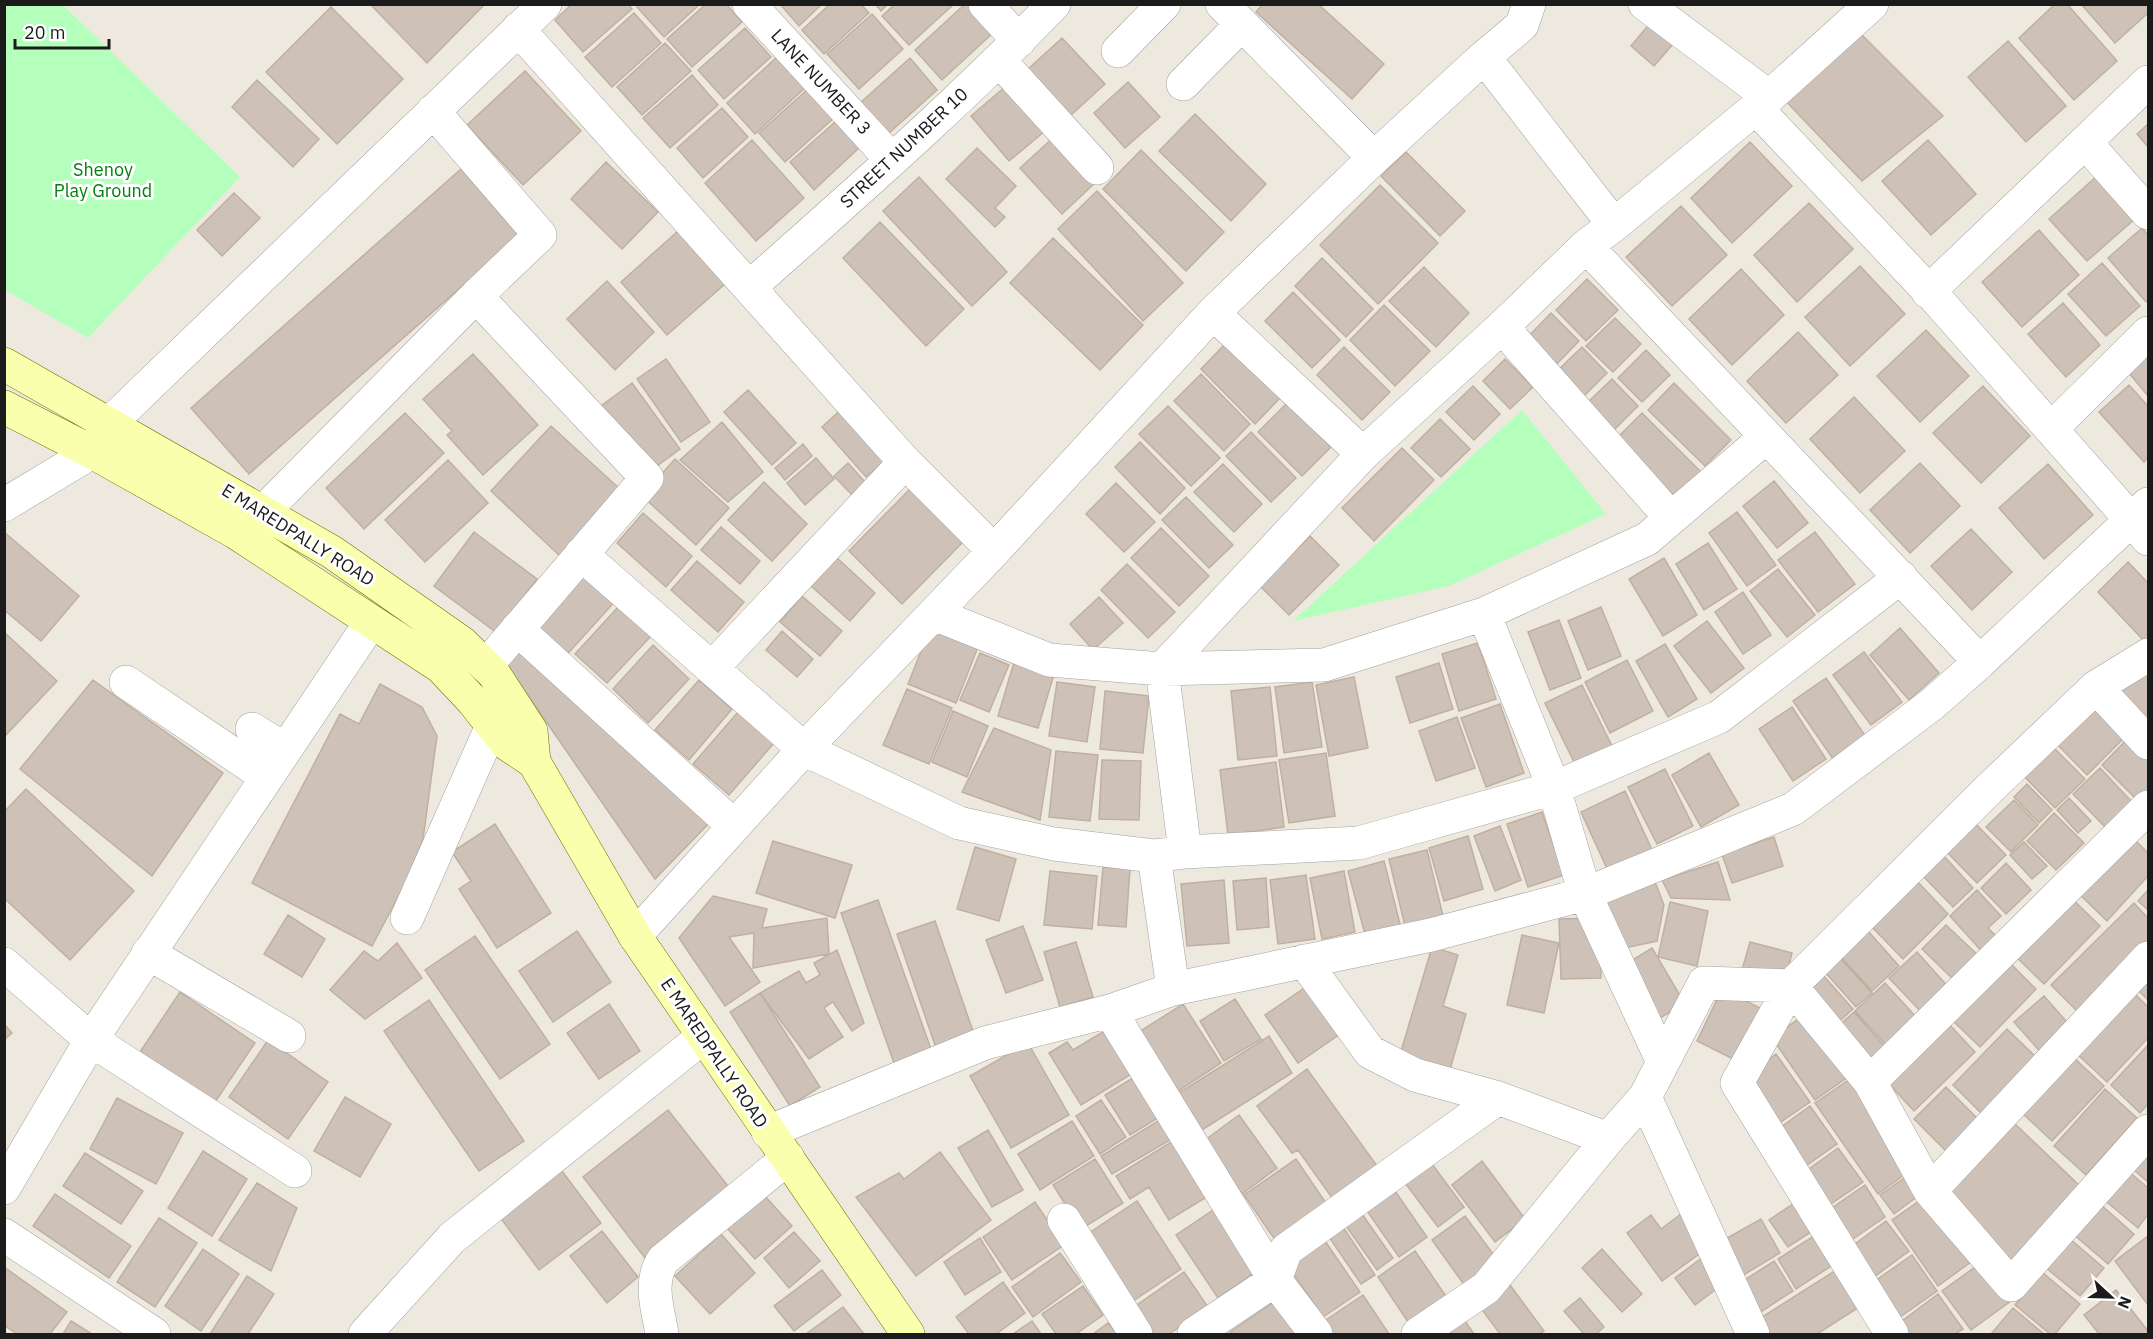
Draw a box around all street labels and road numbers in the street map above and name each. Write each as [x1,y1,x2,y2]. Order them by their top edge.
street label: LANE NUMBER 3 [766,24,876,140]
street label: STREET NUMBER 10 [835,82,972,213]
street label: E MAREDPALLY ROAD [218,478,379,591]
street label: E MAREDPALLY ROAD [656,973,773,1132]

